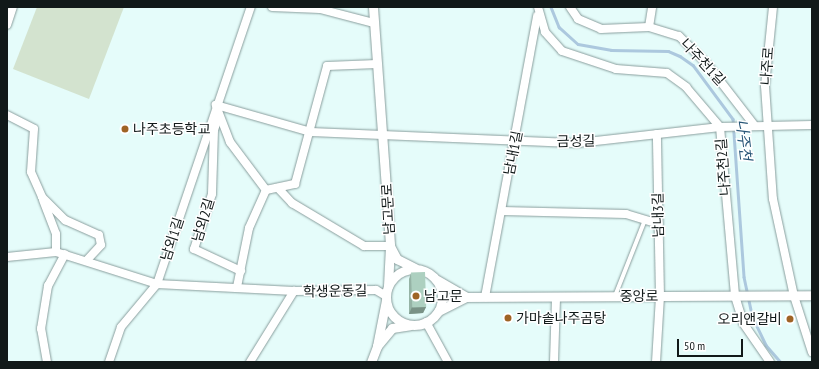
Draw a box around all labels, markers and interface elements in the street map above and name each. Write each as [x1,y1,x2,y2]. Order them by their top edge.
street label: 나주천1길 [677,35,729,89]
street label: 나주로 [757,46,777,86]
water label: 나주천 [733,118,755,162]
place label: 나주초등학교 [133,121,210,137]
marker: 나주초등학교 [120,124,130,134]
street label: 남내1길 [500,129,526,177]
street label: 금성길 [557,132,595,150]
street label: 나주천2길 [713,138,733,196]
street label: 남고문로 [378,183,398,235]
street label: 남내3길 [649,192,667,238]
street label: 남외2길 [188,196,218,244]
street label: 남외1길 [157,215,187,263]
street label: 학생운동길 [303,282,367,300]
place label: 남고문 [424,288,463,304]
street label: 중앙로 [620,288,658,304]
marker: 남고문 [411,291,421,301]
place label: 가마솥나주곰탕 [516,310,606,326]
place label: 오리앤갈비 [718,311,782,327]
marker: 가마솥나주곰탕 [503,313,513,323]
marker: 오리앤갈비 [785,314,795,324]
scale bar [679,331,745,357]
text: 50 m [684,338,705,353]

